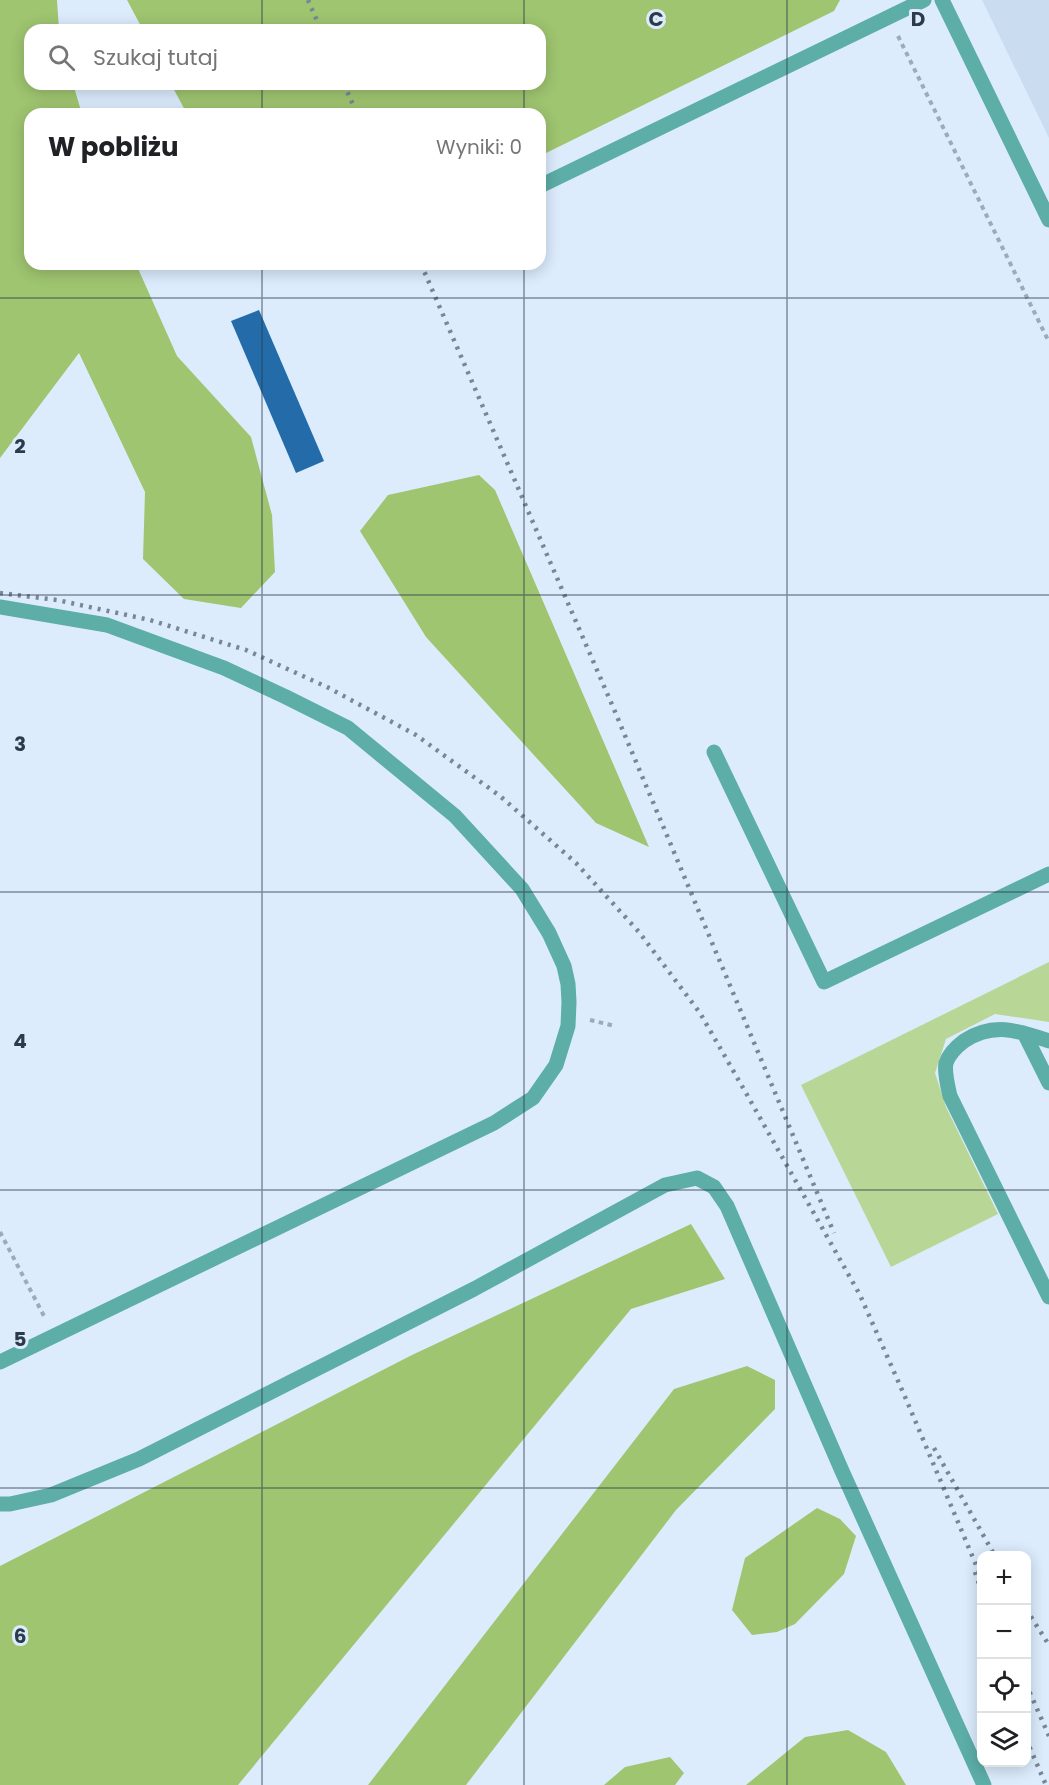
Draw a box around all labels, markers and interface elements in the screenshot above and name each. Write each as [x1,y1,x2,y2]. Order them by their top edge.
text: C [648,5,664,33]
text: D [911,5,925,33]
search box [24,24,546,90]
icon: search [45,41,78,74]
text: Szukaj tutaj [93,42,218,73]
text: W pobliżu [48,129,179,165]
text: Wyniki: 0 [436,133,522,161]
text: 2 [14,432,26,460]
text: 3 [14,730,26,758]
text: 4 [13,1027,27,1055]
text: 5 [14,1325,27,1353]
map controls [977,1551,1031,1767]
button: + [977,1551,1031,1605]
button: − [977,1605,1031,1659]
text: 6 [14,1622,26,1650]
button: locate [977,1659,1031,1713]
button: layers [977,1713,1031,1767]

